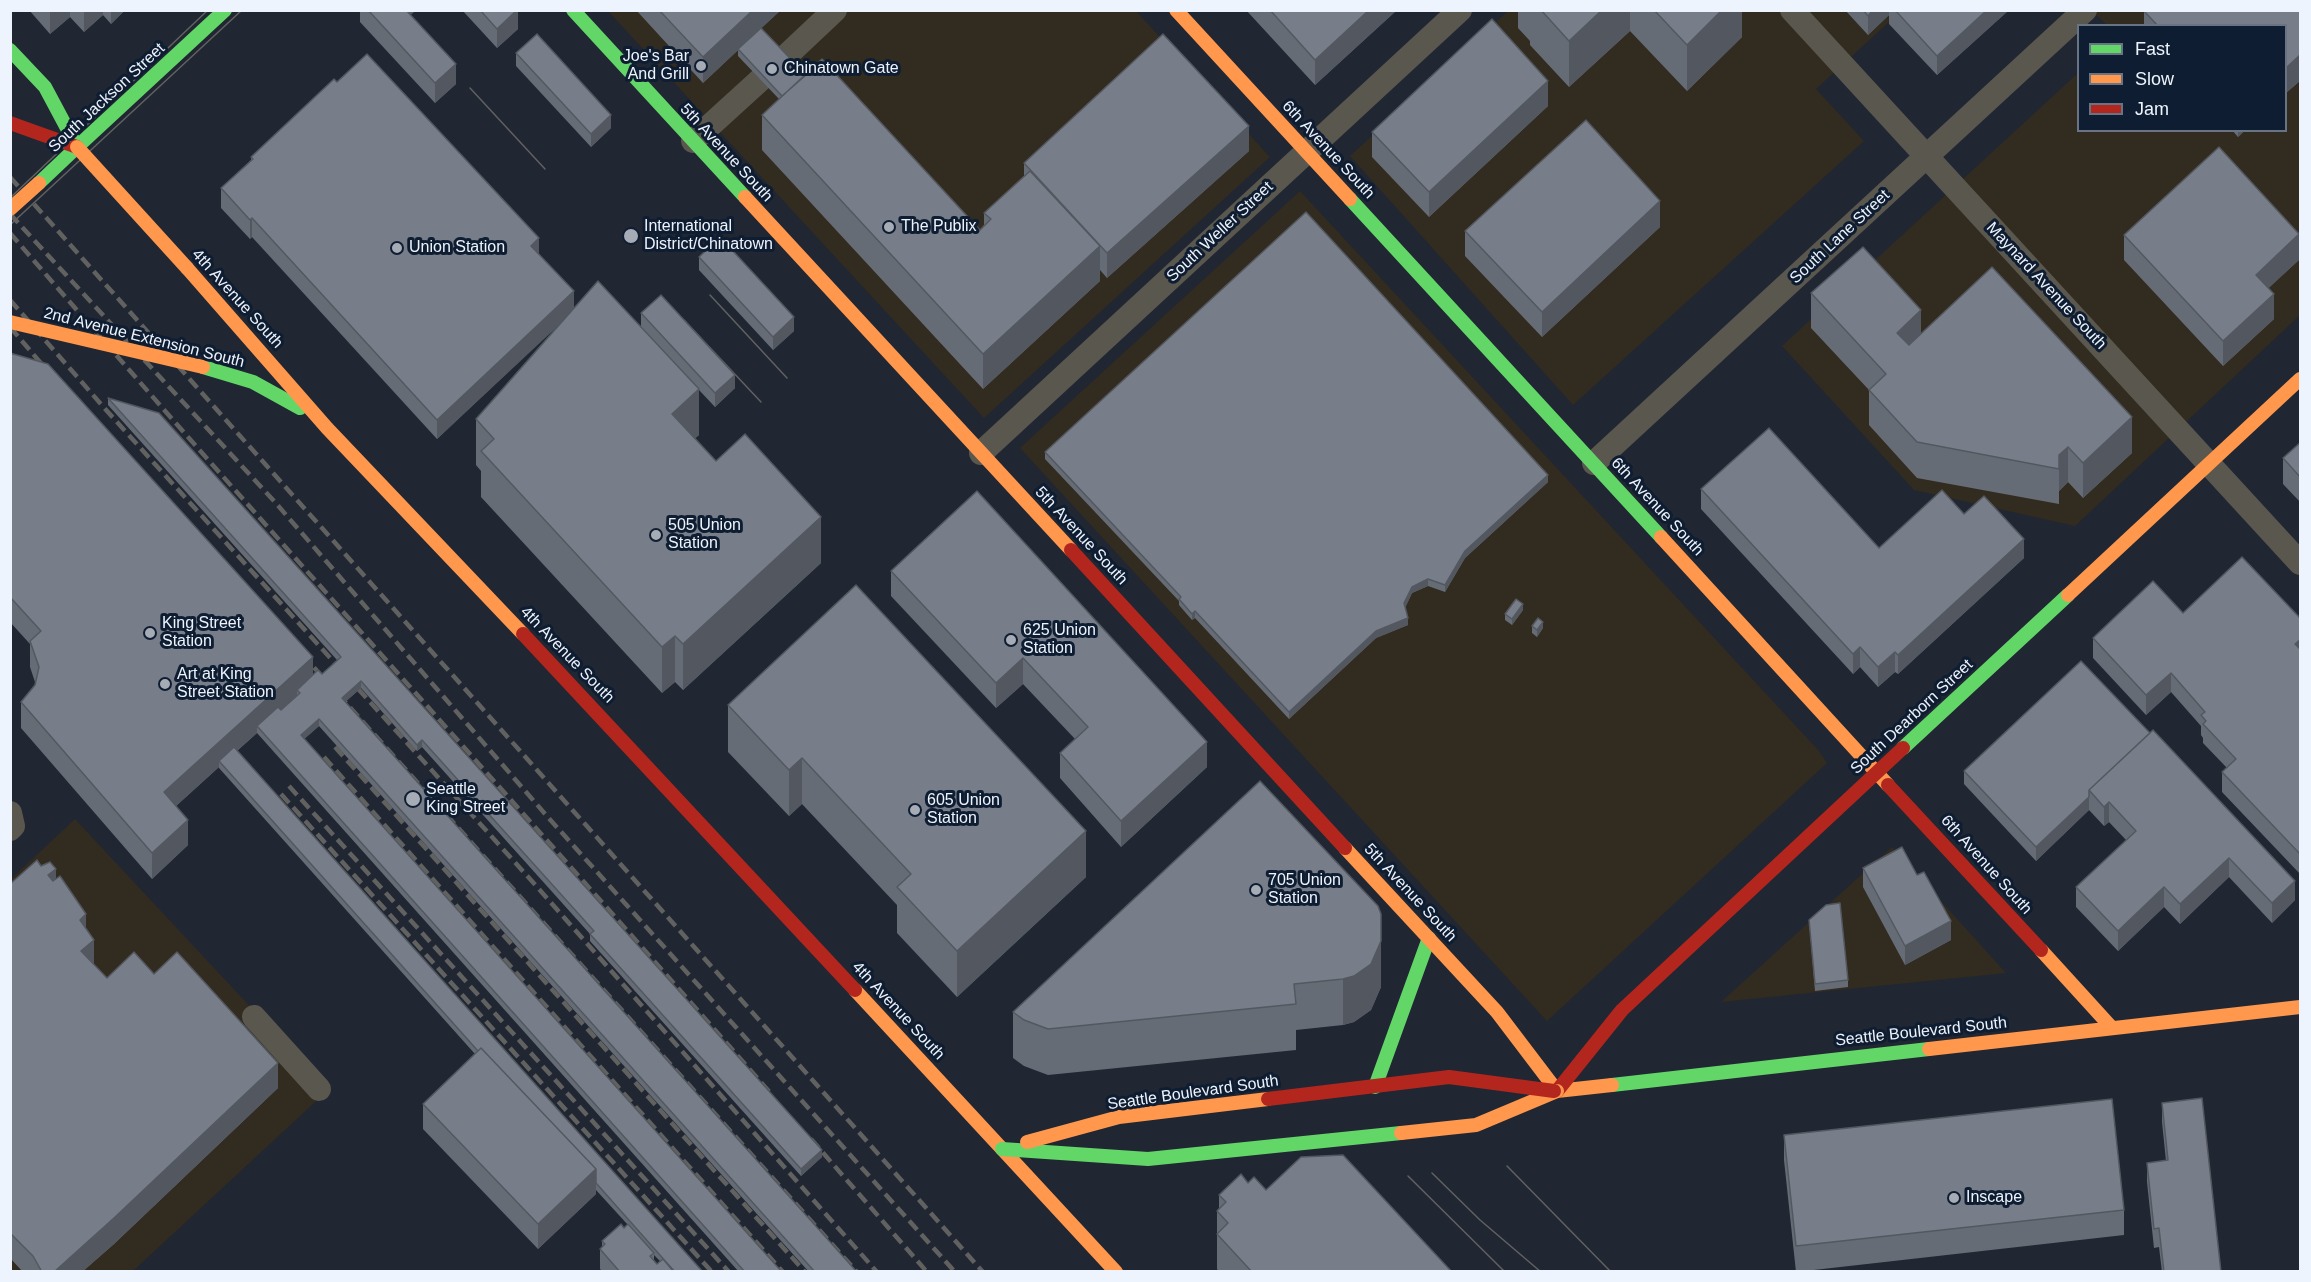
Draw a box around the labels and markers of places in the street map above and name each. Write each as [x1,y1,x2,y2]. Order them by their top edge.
place label: Joe's Bar And Grill [623,47,689,85]
marker: Joe's Bar And Grill [694,59,708,73]
place label: Chinatown Gate [784,59,899,79]
marker: Chinatown Gate [765,62,779,76]
place label: International District/Chinatown [644,217,773,255]
place label: The Publix [901,217,977,237]
marker: The Publix [882,220,896,234]
marker: International District/Chinatown [622,227,640,245]
place label: Union Station [409,238,505,258]
marker: Union Station [390,241,404,255]
place label: 505 Union Station [668,516,741,554]
marker: 505 Union Station [649,528,663,542]
place label: King Street Station [162,614,241,652]
place label: 625 Union Station [1023,621,1096,659]
marker: King Street Station [143,626,157,640]
marker: 625 Union Station [1004,633,1018,647]
place label: Art at King Street Station [177,665,274,703]
marker: Art at King Street Station [158,677,172,691]
place label: Seattle King Street [426,780,505,818]
marker: Seattle King Street [404,790,422,808]
place label: 605 Union Station [927,791,1000,829]
marker: 605 Union Station [908,803,922,817]
place label: 705 Union Station [1268,871,1341,909]
marker: 705 Union Station [1249,883,1263,897]
place label: Inscape [1966,1188,2022,1208]
marker: Inscape [1947,1191,1961,1205]

